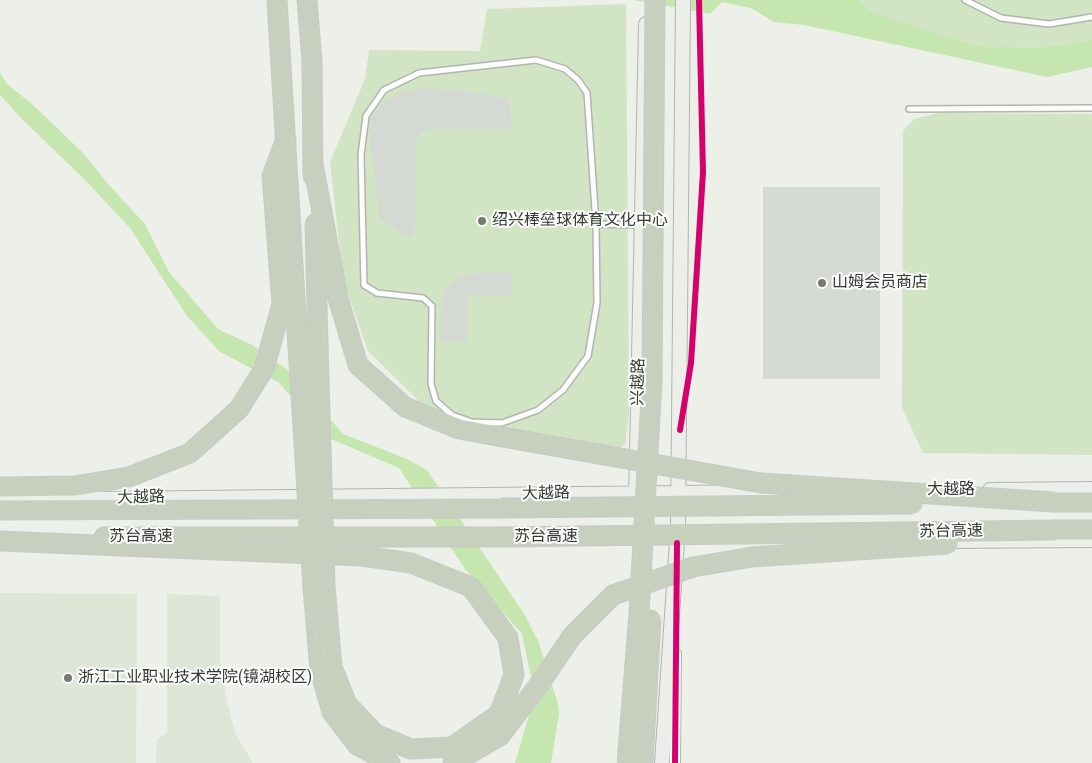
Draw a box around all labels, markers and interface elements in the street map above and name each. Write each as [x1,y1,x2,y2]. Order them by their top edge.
place label: 绍兴棒垒球体育文化中心 [492,211,668,231]
marker: 绍兴棒垒球体育文化中心 [476,215,488,227]
place label: 山姆会员商店 [832,273,928,293]
marker: 山姆会员商店 [816,277,828,289]
street label: 兴越路 [629,358,649,406]
street label: 大越路 [927,480,975,500]
street label: 大越路 [522,484,570,504]
street label: 大越路 [117,488,165,508]
street label: 苏台高速 [919,522,983,542]
street label: 苏台高速 [109,527,173,547]
street label: 苏台高速 [514,527,578,547]
place label: 浙江工业职业技术学院(镜湖校区) [78,668,312,688]
marker: 浙江工业职业技术学院(镜湖校区) [62,672,74,684]

